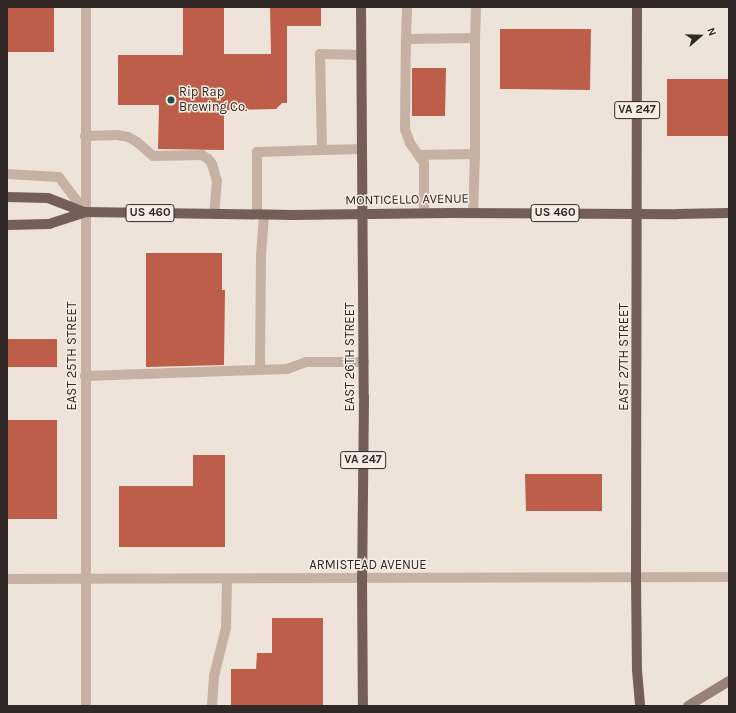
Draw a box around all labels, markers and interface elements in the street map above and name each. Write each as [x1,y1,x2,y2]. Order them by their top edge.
north arrow [680,16,720,56]
text: N [704,26,719,38]
place label: Rip Rap Brewing Co. [179,85,247,116]
marker: Rip Rap Brewing Co. [166,95,176,105]
road number: VA 247 [614,100,660,120]
street label: MONTICELLO AVENUE [345,191,469,209]
road number: US 460 [125,203,175,223]
road number: US 460 [530,203,580,223]
street label: EAST 25TH STREET [64,302,80,410]
street label: EAST 26TH STREET [342,303,358,411]
street label: EAST 27TH STREET [616,303,632,411]
road number: VA 247 [340,450,386,470]
street label: ARMISTEAD AVENUE [309,557,427,573]

